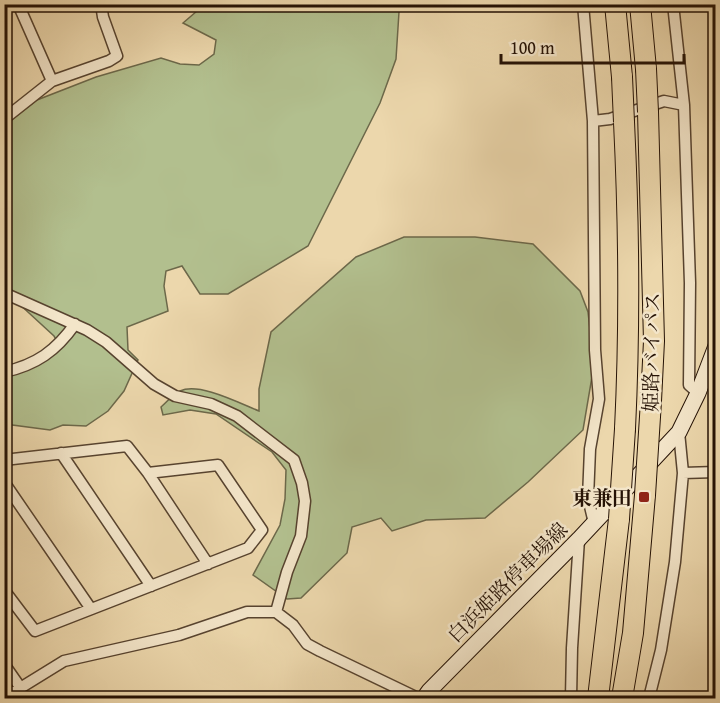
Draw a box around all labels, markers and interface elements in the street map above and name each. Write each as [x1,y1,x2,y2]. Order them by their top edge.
scale bar [501,27,684,65]
text: 100 m [510,34,555,61]
street label: 姫路バイパス [635,292,667,412]
place label: 東兼田 [572,483,632,512]
marker: 東兼田 [637,490,651,504]
street label: 白浜姫路停車場線 [440,515,574,649]

